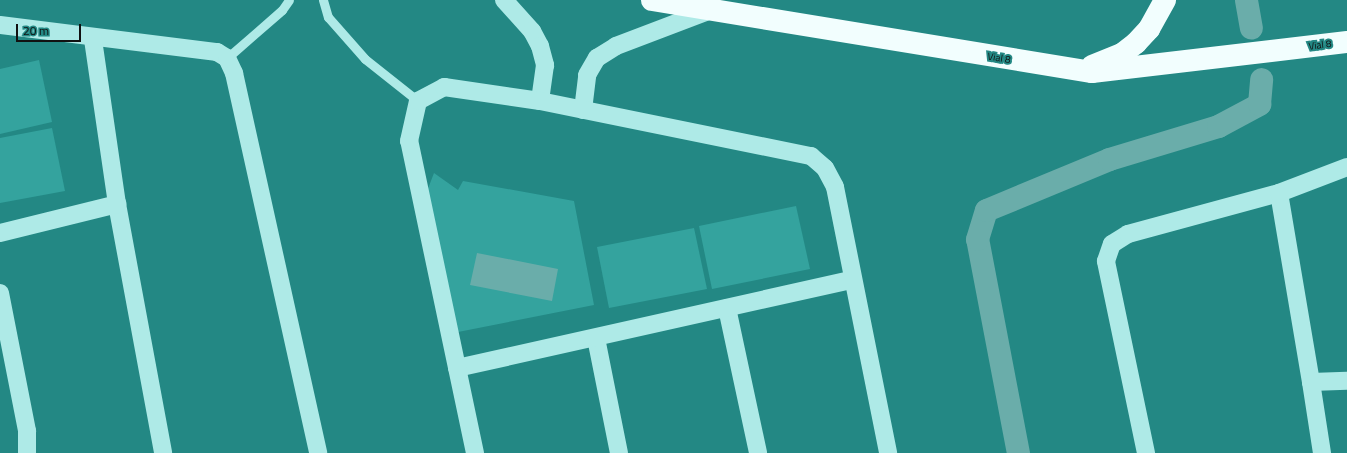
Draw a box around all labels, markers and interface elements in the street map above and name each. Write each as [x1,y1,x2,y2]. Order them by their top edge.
scale bar [18,16,83,42]
text: 20 m [23,21,49,40]
street label: Vial 8 [1308,38,1332,52]
street label: Vial 8 [987,50,1011,66]

